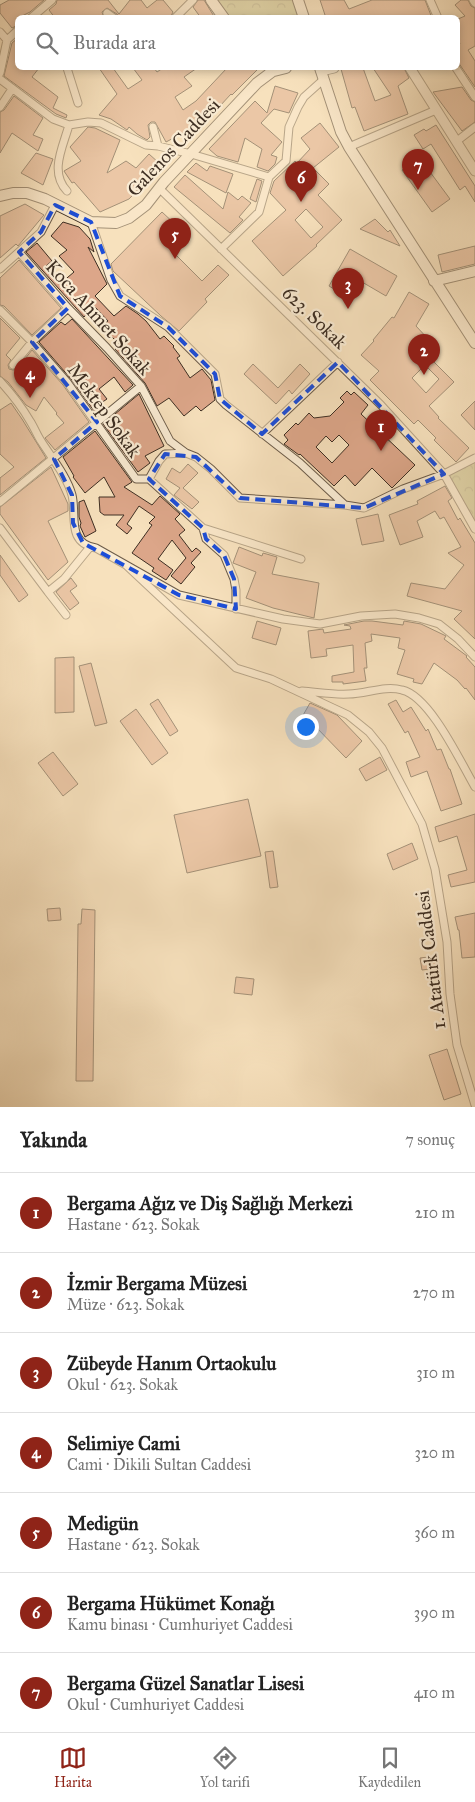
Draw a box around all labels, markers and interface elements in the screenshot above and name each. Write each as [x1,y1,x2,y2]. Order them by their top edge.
search box [15,15,460,70]
icon: search [33,29,61,57]
text: Burada ara [73,31,156,54]
street label: Galenos Caddesi [122,93,225,201]
pin: 7 [402,149,434,190]
pin: 6 [285,161,317,202]
pin: 5 [159,218,191,259]
street label: Koca Ahmet Sokak [41,255,157,380]
pin: 3 [332,268,364,309]
street label: 623. Sokak [278,281,352,353]
pin: 2 [408,334,440,375]
pin: 4 [14,357,46,398]
street label: Mektep Sokak [63,359,146,462]
pin: 1 [365,410,397,451]
your location [293,714,319,740]
street label: 1. Atatürk Caddesi [411,889,450,1031]
text: Yakında [20,1127,87,1153]
text: 7 sonuç [405,1130,455,1149]
text: Bergama Ağız ve Diş Sağlığı Merkezi [67,1192,353,1215]
text: 1 [33,1203,39,1222]
text: 210 m [415,1203,455,1222]
text: Hastane · 623. Sokak [67,1215,200,1234]
text: İzmir Bergama Müzesi [67,1272,247,1295]
text: 2 [32,1283,40,1302]
text: 270 m [413,1283,455,1302]
text: Müze · 623. Sokak [67,1295,184,1314]
text: Zübeyde Hanım Ortaokulu [67,1352,276,1375]
text: 3 [33,1363,39,1382]
text: 310 m [416,1363,455,1382]
text: Okul · 623. Sokak [67,1375,178,1394]
text: Selimiye Cami [67,1432,180,1455]
text: 4 [32,1443,40,1462]
text: 320 m [415,1443,455,1462]
text: Cami · Dikili Sultan Caddesi [67,1455,251,1474]
text: Medigün [67,1512,139,1535]
text: 5 [32,1523,40,1542]
text: 360 m [414,1523,455,1542]
text: Hastane · 623. Sokak [67,1535,200,1554]
text: Bergama Hükümet Konağı [67,1592,275,1615]
text: 6 [32,1603,40,1622]
text: 390 m [414,1603,455,1622]
text: Kamu binası · Cumhuriyet Caddesi [67,1615,293,1634]
text: Bergama Güzel Sanatlar Lisesi [67,1672,304,1695]
text: 7 [32,1683,40,1702]
text: 410 m [414,1683,455,1702]
text: Okul · Cumhuriyet Caddesi [67,1695,244,1714]
tab: Harita [54,1744,92,1791]
tab: Yol tarifi [200,1744,250,1791]
tab: Kaydedilen [358,1744,421,1791]

